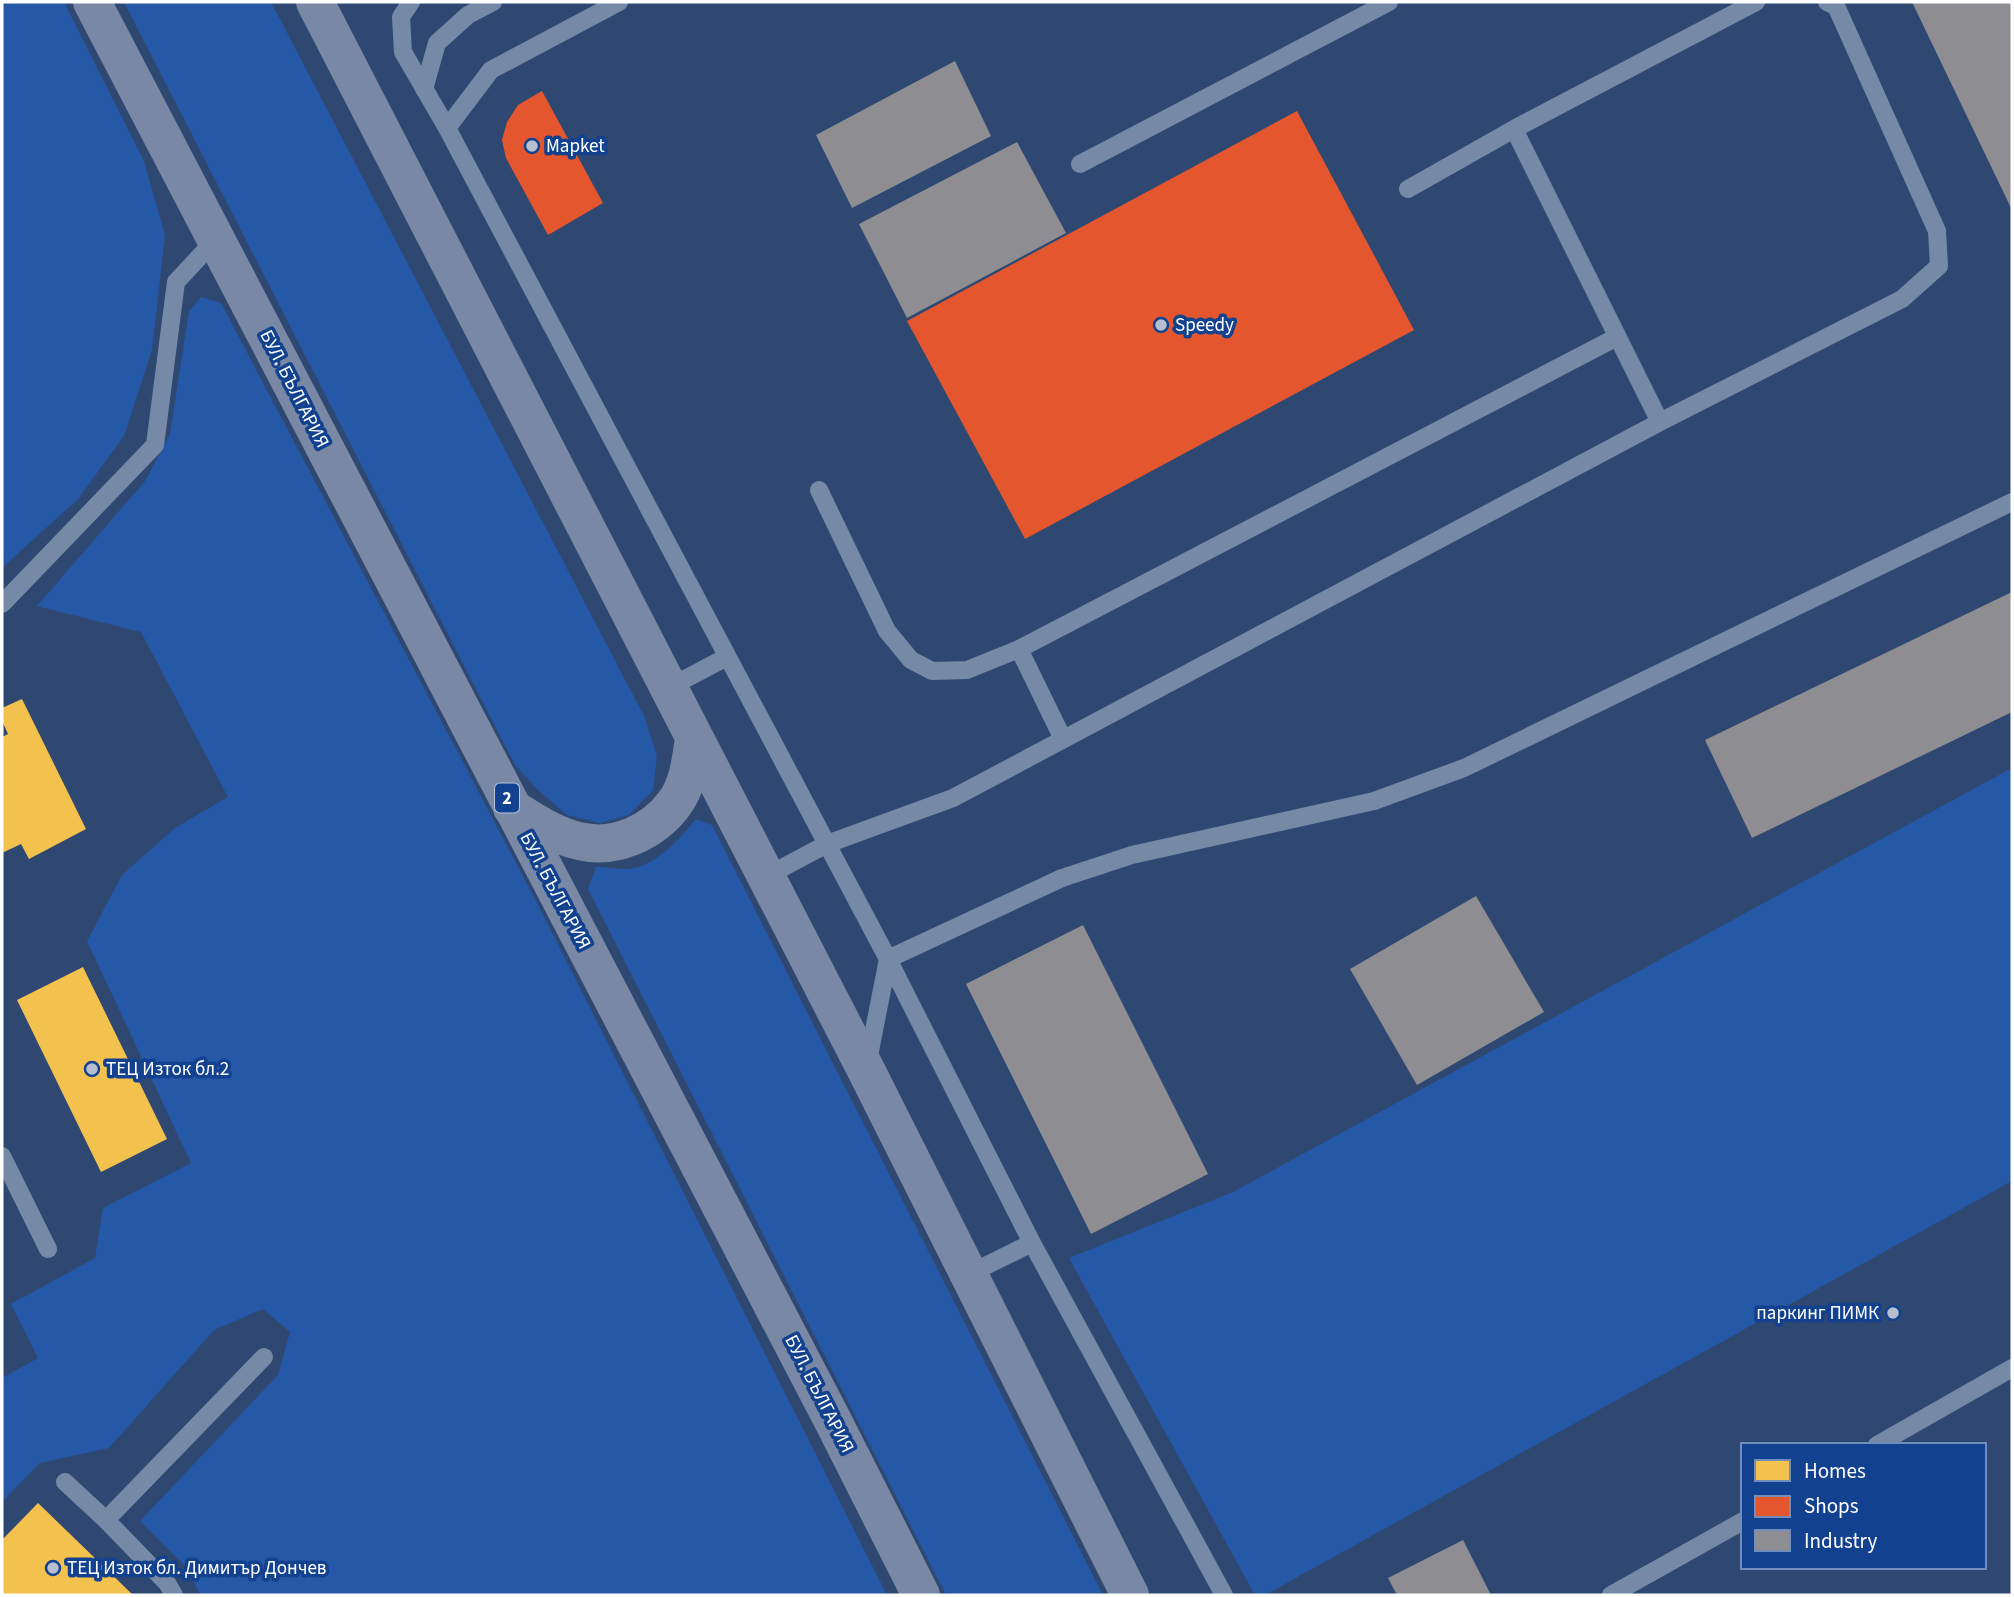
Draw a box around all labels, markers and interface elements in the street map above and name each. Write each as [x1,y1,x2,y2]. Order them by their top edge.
place label: Mapket [546,133,605,160]
marker: Mapket [524,138,540,154]
place label: Speedy [1175,312,1234,339]
marker: Speedy [1153,317,1169,333]
street label: БУЛ. БЪЛГАРИЯ [253,325,335,453]
road number: 2 [495,784,519,812]
street label: БУЛ. БЪЛГАРИЯ [513,828,597,954]
place label: ТЕЦ Изток бл.2 [106,1056,229,1083]
marker: ТЕЦ Изток бл.2 [84,1061,100,1077]
place label: паркинг ПИМК [1756,1300,1879,1327]
marker: паркинг ПИМК [1885,1305,1901,1321]
street label: БУЛ. БЪЛГАРИЯ [778,1330,860,1458]
legend [1741,1443,1986,1569]
text: Homes [1804,1456,1866,1486]
text: Shops [1804,1491,1859,1521]
text: Industry [1804,1526,1877,1556]
place label: ТЕЦ Изток бл. Димитър Дончев [67,1555,327,1582]
marker: ТЕЦ Изток бл. Димитър Дончев [45,1560,61,1576]

